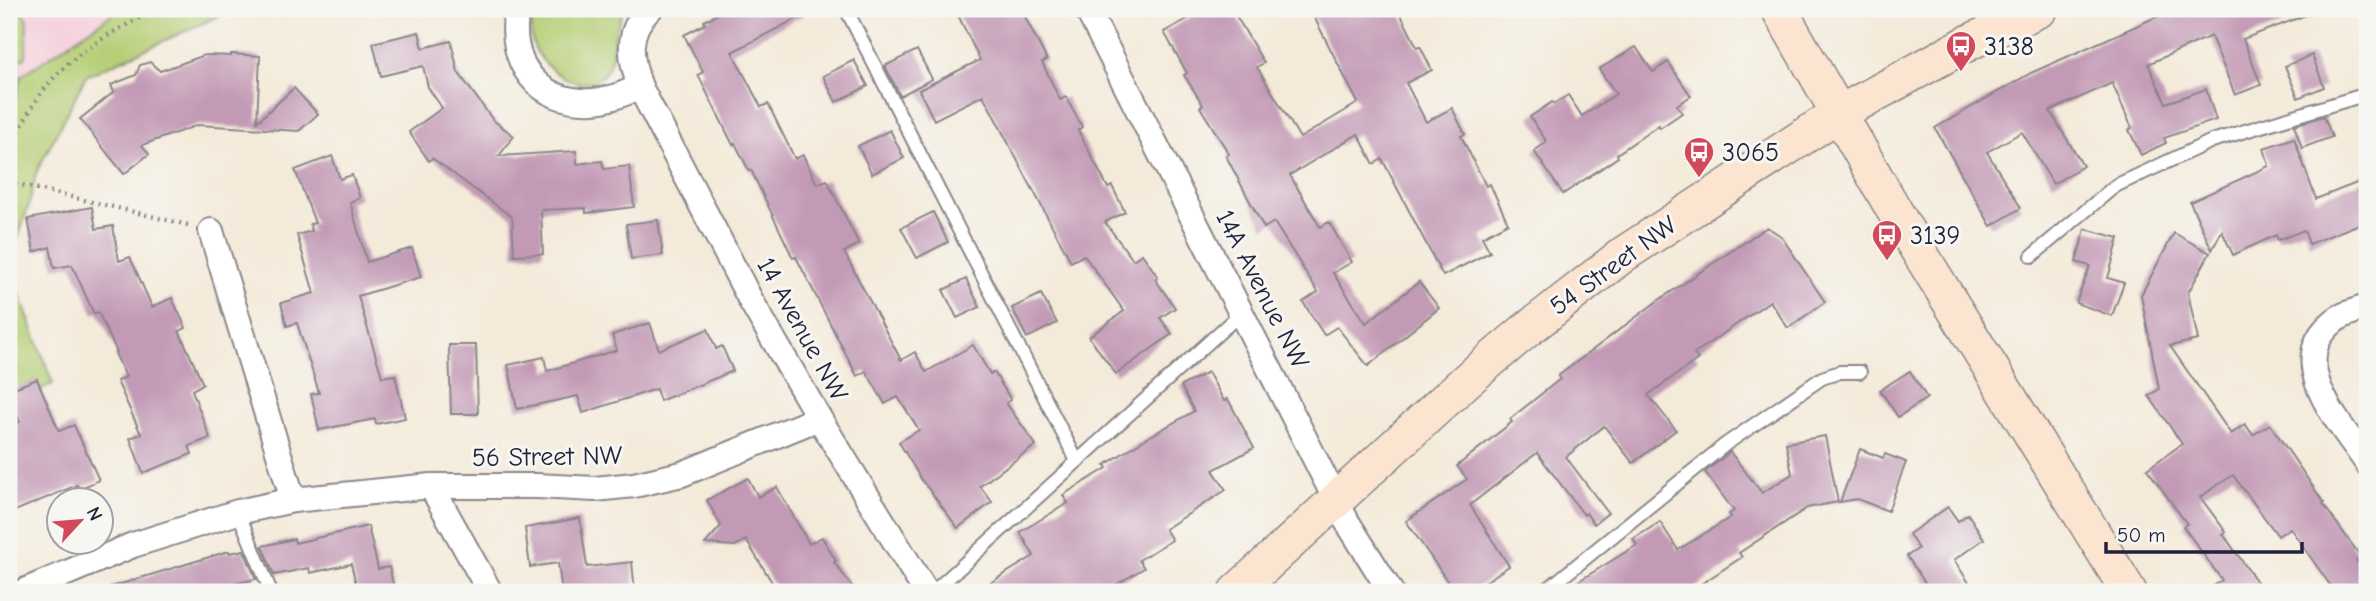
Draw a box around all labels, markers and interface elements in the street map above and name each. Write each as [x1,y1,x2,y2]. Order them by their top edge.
bus stop icon: 3138 [1944,29,1978,73]
place label: 3138 [1984,32,2034,62]
bus stop icon: 3065 [1682,135,1716,179]
place label: 3065 [1722,138,1779,168]
street label: 14A Avenue NW [1209,205,1315,374]
street label: 54 Street NW [1545,210,1683,322]
bus stop icon: 3139 [1870,218,1904,262]
place label: 3139 [1910,221,1960,251]
street label: 14 Avenue NW [750,253,854,407]
street label: 56 Street NW [472,441,623,473]
north arrow [46,486,116,556]
text: N [82,504,107,524]
scale bar [2106,510,2302,554]
text: 50 m [2117,523,2166,547]

